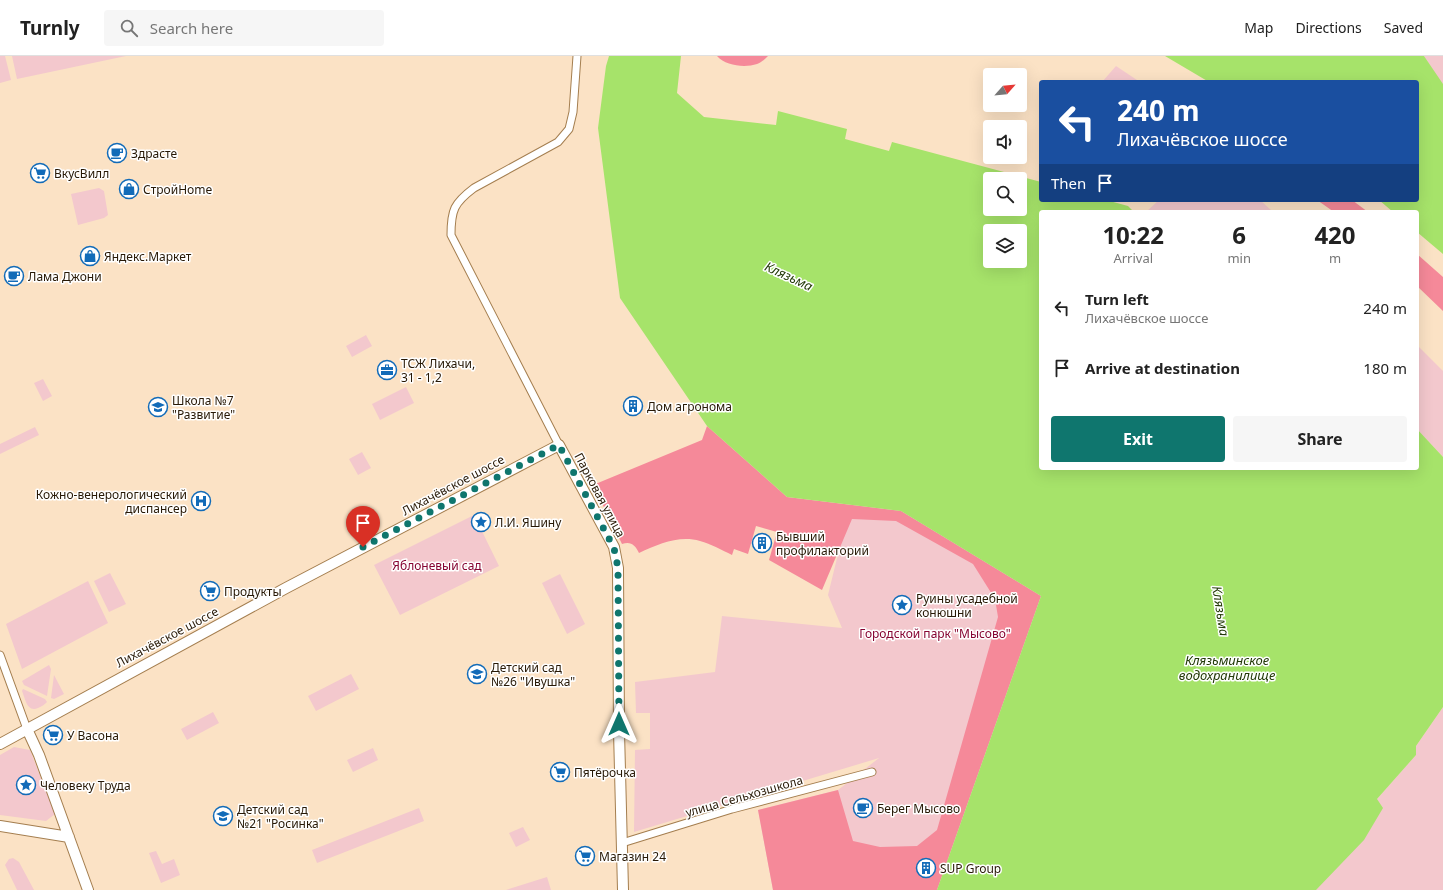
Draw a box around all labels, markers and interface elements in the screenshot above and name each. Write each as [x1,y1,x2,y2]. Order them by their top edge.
search box [104,10,384,46]
text: Turnly [20,15,80,41]
icon: search [118,17,140,39]
text: Search here [150,18,233,38]
text: Map [1244,18,1273,37]
text: Directions [1295,18,1362,37]
text: Saved [1384,18,1423,37]
north arrow [983,68,1027,112]
map controls [983,68,1027,268]
text: 240 m [1117,91,1200,129]
icon: left [1051,96,1103,148]
button: sound [983,120,1027,164]
text: Лихачёвское шоссе [1117,127,1288,151]
cafe icon: Здрасте [106,142,128,164]
place label: Здрасте [131,145,178,162]
supermarket icon: ВкусВилл [29,162,51,184]
place label: ВкусВилл [54,165,109,182]
button: search [983,172,1027,216]
icon: arrive [1094,172,1116,194]
text: Then [1051,173,1086,193]
shop icon: СтройHome [118,178,140,200]
place label: СтройHome [143,181,213,198]
text: 10:22 [1102,218,1164,251]
text: 6 [1232,218,1246,251]
text: 420 [1314,218,1356,251]
button: layers [983,224,1027,268]
shop icon: Яндекс.Маркет [79,245,101,267]
place label: Яндекс.Маркет [104,248,192,265]
text: Arrival [1113,249,1153,267]
text: min [1227,249,1251,267]
text: m [1329,249,1341,267]
water label: Клязьма [762,257,816,295]
cafe icon: Лама Джони [3,265,25,287]
place label: Лама Джони [28,268,102,285]
text: Turn left [1085,289,1149,309]
icon: left [1051,297,1073,319]
text: 240 m [1363,298,1407,318]
text: Лихачёвское шоссе [1085,309,1208,327]
place label: ТСЖ Лихачи, 31 - 1,2 [401,355,475,386]
icon: arrive [1051,357,1073,379]
text: Arrive at destination [1085,358,1240,378]
text: 180 m [1363,358,1407,378]
office icon: ТСЖ Лихачи, 31 - 1,2 [376,359,398,381]
place label: Школа №7 "Развитие" [172,392,235,423]
building icon: Дом агронома [622,395,644,417]
school or university icon: Школа №7 "Развитие" [147,396,169,418]
place label: Дом агронома [647,398,732,415]
button: Exit [1051,416,1225,462]
button: Share [1233,416,1407,462]
street label: Парковая улица [571,450,629,540]
street label: Лихачёвское шоссе [399,451,508,519]
place label: Кожно-венерологический диспансер [36,486,187,517]
hospital icon: Кожно-венерологический диспансер [190,490,212,512]
pin [346,506,380,547]
place icon: Л.И. Яшину [470,511,492,533]
icon: arrive [352,512,374,534]
place label: Л.И. Яшину [495,514,562,531]
place label: Бывший профилакторий [776,528,869,559]
building icon: Бывший профилакторий [751,532,773,554]
park label: Яблоневый сад [392,557,482,574]
supermarket icon: Продукты [199,580,221,602]
place label: Продукты [224,583,282,600]
water label: Клязьма [1208,584,1234,638]
place label: Руины усадебной конюшни [916,590,1018,621]
place icon: Руины усадебной конюшни [891,594,913,616]
street label: Лихачёвское шоссе [113,603,222,671]
park label: Городской парк "Мысово" [859,625,1011,642]
water label: Клязьминское водохранилище [1179,651,1276,684]
place label: Детский сад №26 "Ивушка" [491,659,575,690]
school or university icon: Детский сад №26 "Ивушка" [466,663,488,685]
position arrow [598,703,640,745]
supermarket icon: У Васона [42,724,64,746]
place label: У Васона [67,727,119,744]
supermarket icon: Пятёрочка [549,761,571,783]
place label: Пятёрочка [574,764,636,781]
street label: улица Сельхозшкола [683,771,805,821]
place icon: Человеку Труда [15,774,37,796]
place label: Человеку Труда [40,777,131,794]
cafe icon: Берег Мысово [852,797,874,819]
place label: Берег Мысово [877,800,960,817]
place label: Детский сад №21 "Росинка" [237,801,324,832]
school or university icon: Детский сад №21 "Росинка" [212,805,234,827]
supermarket icon: Магазин 24 [574,845,596,867]
place label: Магазин 24 [599,848,666,865]
building icon: SUP Group [915,857,937,879]
place label: SUP Group [940,860,1001,877]

